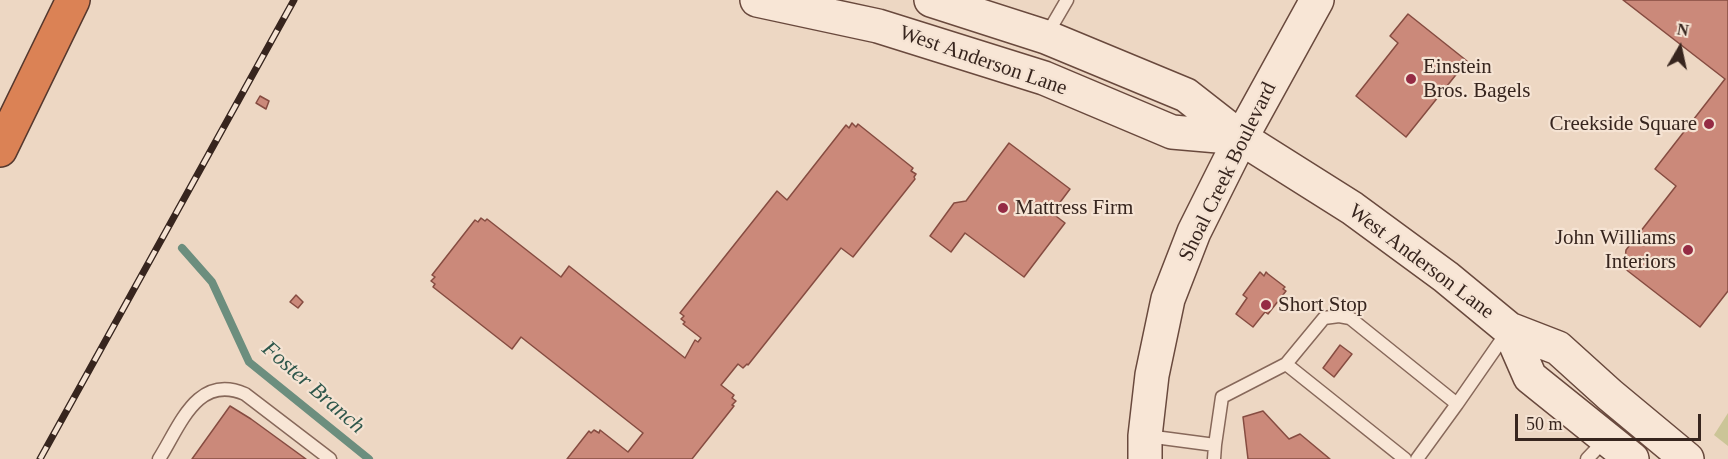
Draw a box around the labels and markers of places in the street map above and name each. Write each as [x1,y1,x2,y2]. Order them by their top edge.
place label: Einstein Bros. Bagels [1423,54,1530,104]
marker: Einstein Bros. Bagels [1404,72,1418,86]
place label: Creekside Square [1549,111,1697,137]
marker: Creekside Square [1702,117,1716,131]
place label: Mattress Firm [1015,195,1133,221]
marker: Mattress Firm [996,201,1010,215]
place label: John Williams Interiors [1555,225,1676,275]
marker: John Williams Interiors [1681,243,1695,257]
place label: Short Stop [1278,292,1367,318]
marker: Short Stop [1259,298,1273,312]

